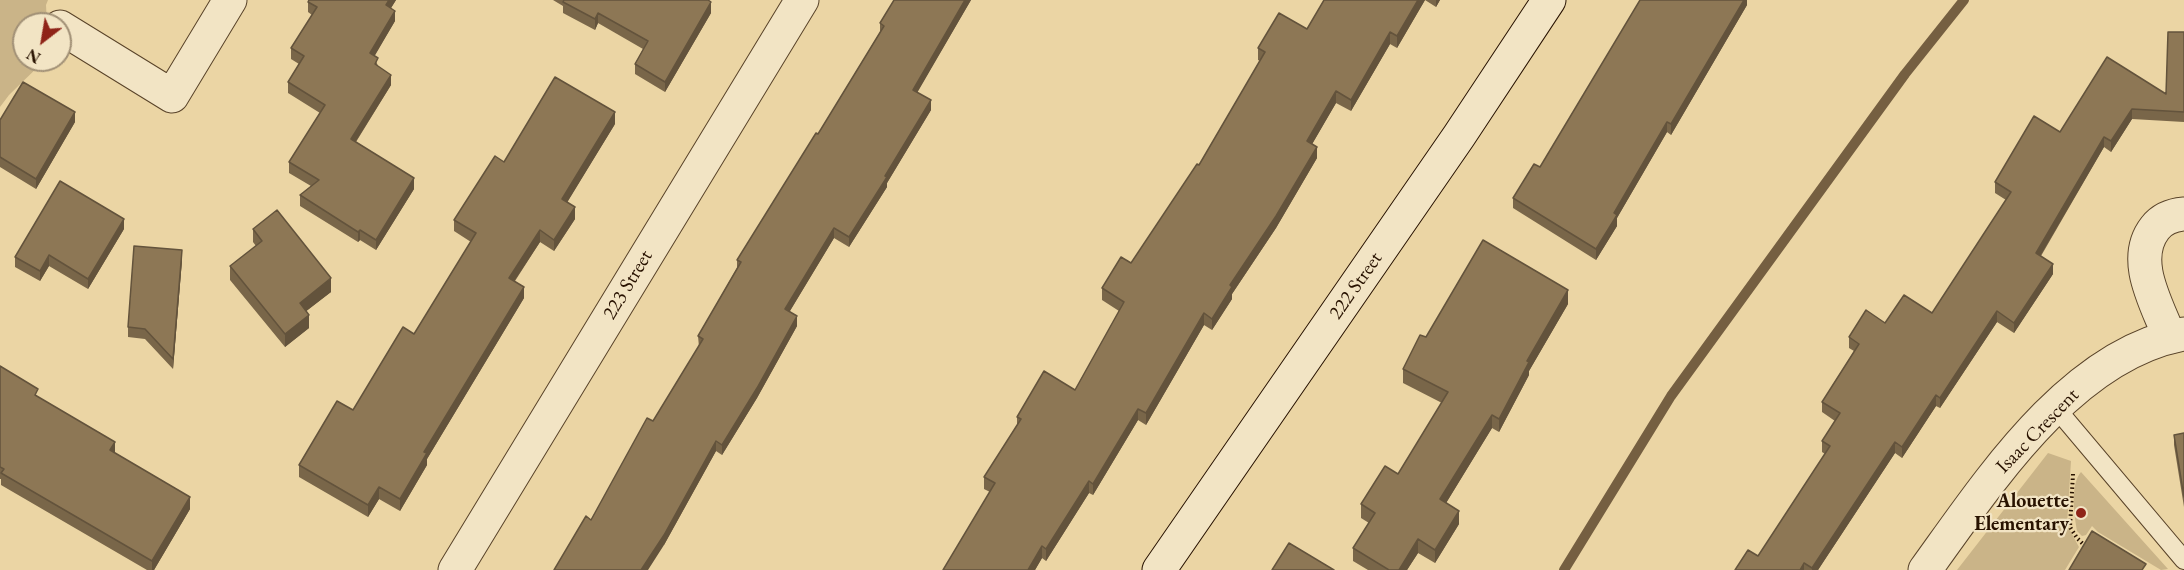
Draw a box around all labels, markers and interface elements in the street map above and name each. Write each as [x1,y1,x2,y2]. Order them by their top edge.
north arrow [12,12,72,72]
text: N [23,44,44,68]
street label: 223 Street [598,246,658,324]
street label: 222 Street [1324,248,1388,324]
street label: Isaac Crescent [1992,384,2084,478]
place label: Alouette Elementary [1974,490,2069,537]
marker: Alouette Elementary [2074,506,2088,520]

